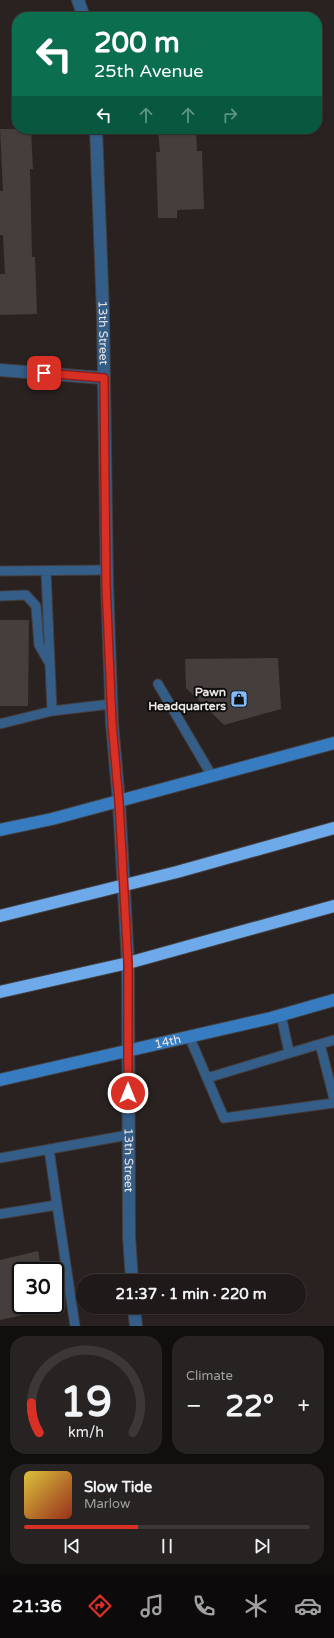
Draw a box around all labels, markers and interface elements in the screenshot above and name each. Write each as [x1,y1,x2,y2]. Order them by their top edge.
text: 200 m [94,26,180,60]
icon: left [28,28,80,80]
text: 25th Avenue [94,60,204,82]
icon: left [93,104,115,126]
icon: ahead [135,104,157,126]
icon: ahead [177,104,199,126]
icon: right [219,104,241,126]
street label: 13th Street [96,300,111,366]
pin [27,356,61,390]
icon: arrive [33,362,55,384]
place label: Pawn Headquarters [148,685,226,714]
shop icon: Pawn Headquarters [229,689,249,709]
street label: 14th [153,1032,182,1051]
position arrow [107,1072,149,1114]
street label: 13th Street [122,1128,136,1193]
speed limit sign: 30 [12,1262,64,1314]
text: 21:37 · 1 min · 220 m [116,1285,266,1303]
text: Climate [186,1368,233,1384]
text: 19 [60,1378,112,1428]
text: 22° [225,1388,274,1425]
text: − [186,1393,202,1419]
text: + [298,1393,310,1419]
text: km/h [68,1424,104,1441]
text: Slow Tide [84,1478,152,1496]
text: Marlow [84,1496,130,1512]
icon: previous [61,1535,83,1557]
icon: pause [156,1535,178,1557]
icon: next [251,1535,273,1557]
icon: directions [86,1592,114,1620]
icon: music [138,1592,166,1620]
icon: phone [190,1592,218,1620]
icon: climate [242,1592,270,1620]
icon: car [294,1592,322,1620]
text: 21:36 [12,1595,62,1617]

